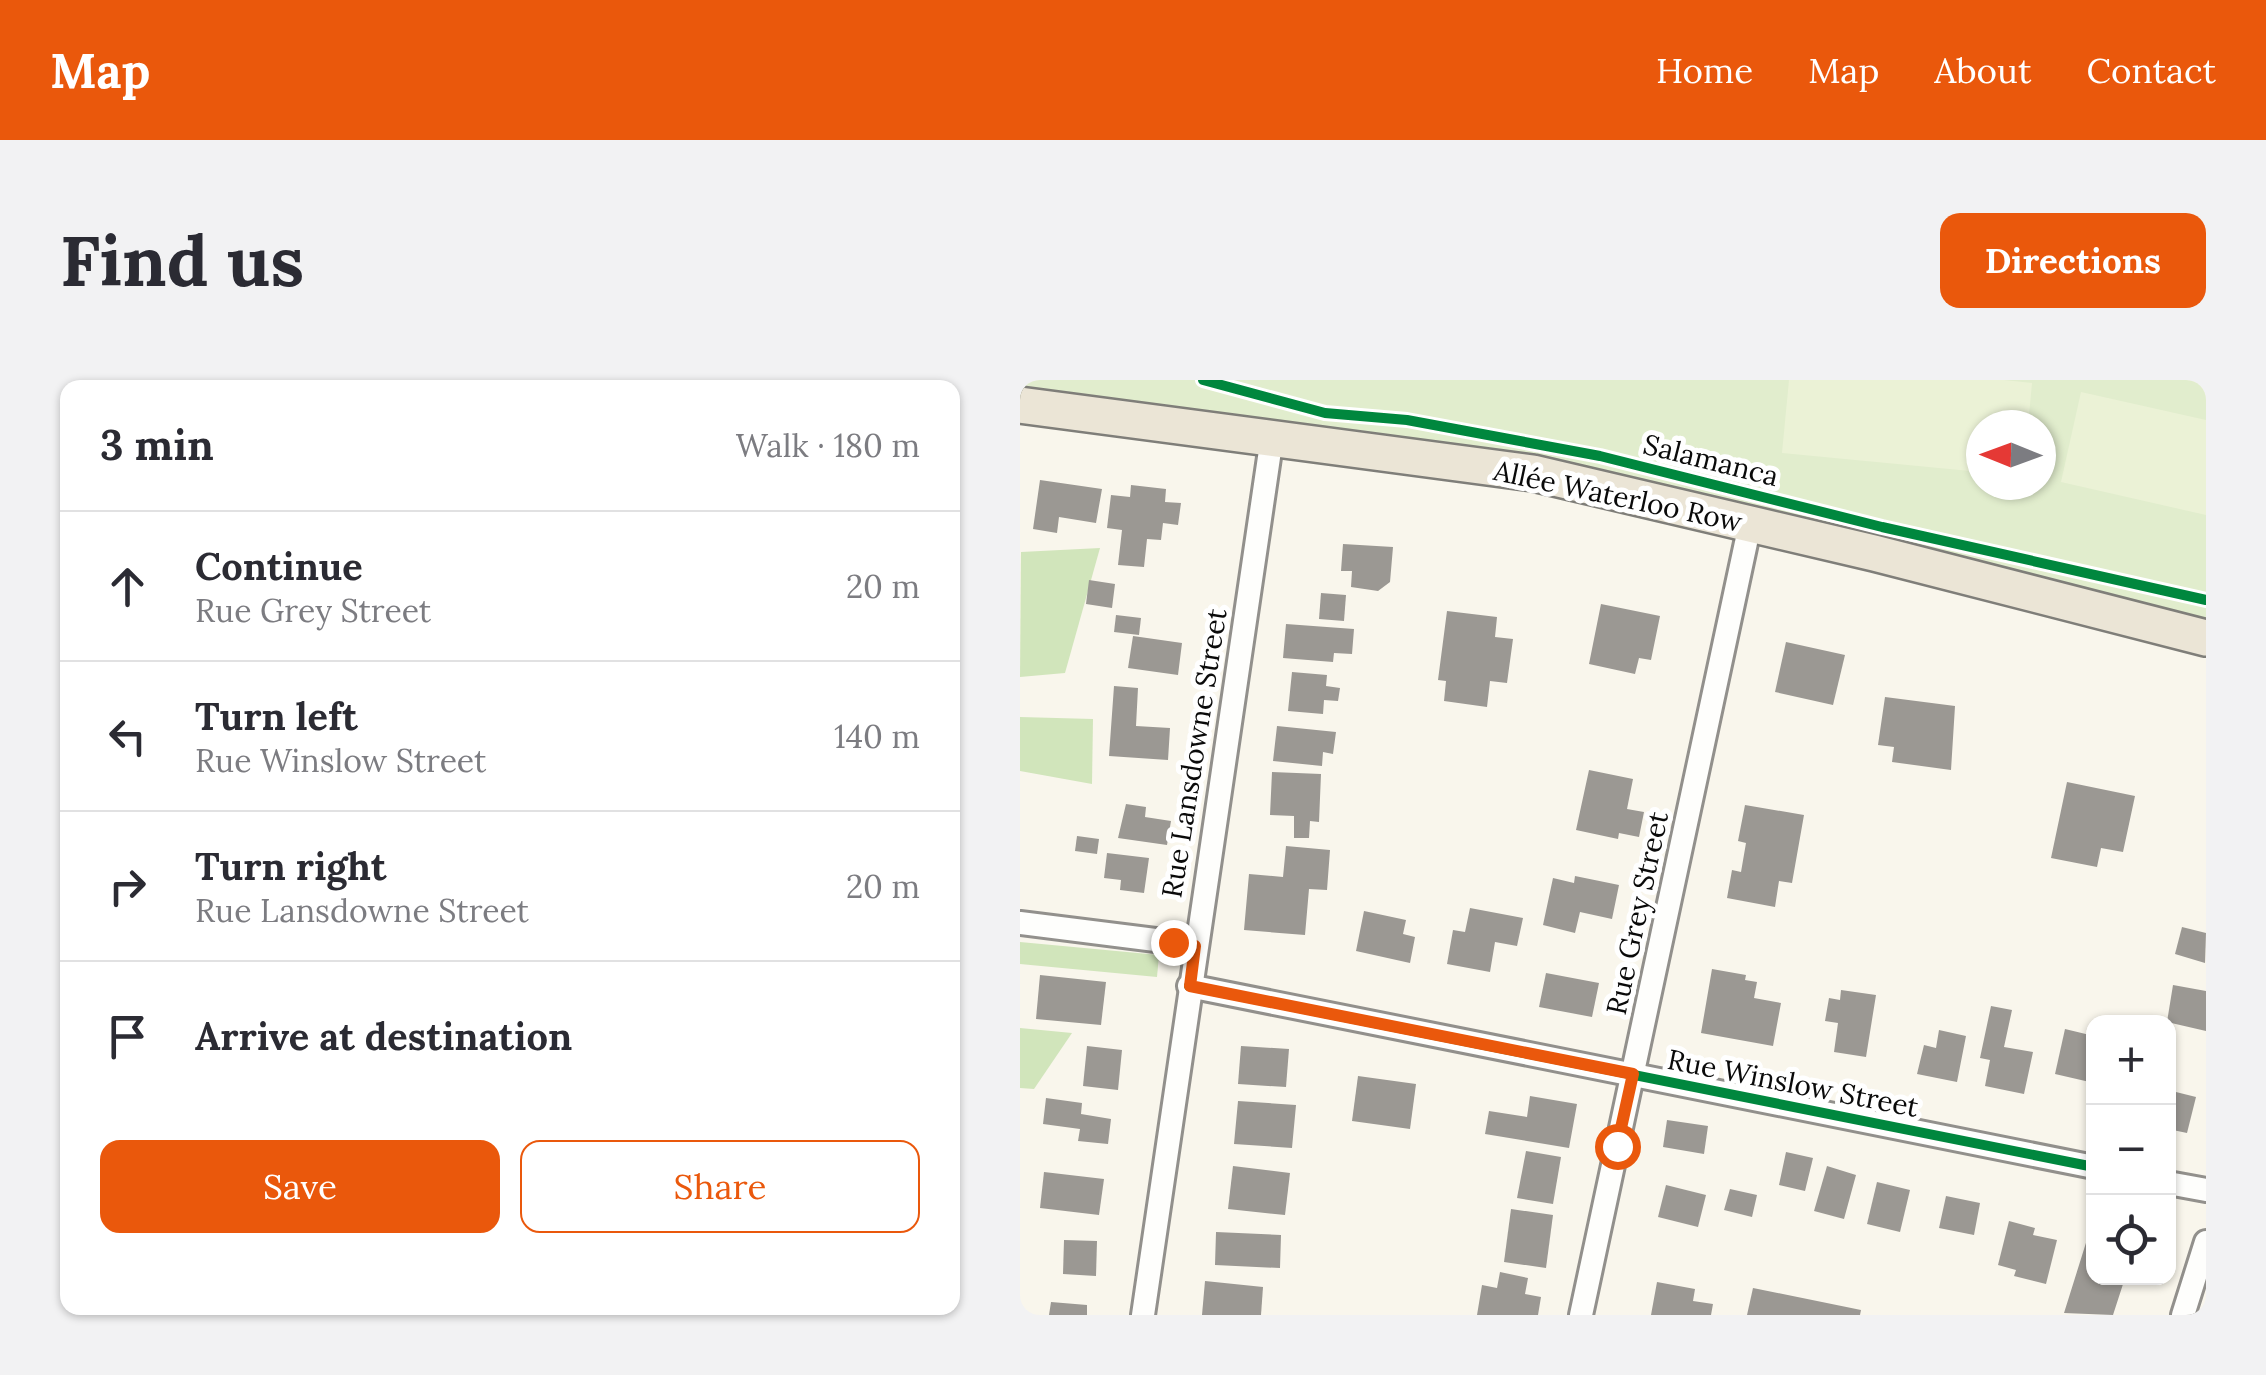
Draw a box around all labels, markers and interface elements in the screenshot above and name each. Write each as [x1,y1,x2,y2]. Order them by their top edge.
text: Map [50,40,150,101]
text: Home [1656,48,1753,93]
text: Map [1808,48,1879,93]
text: About [1934,48,2032,93]
text: Contact [2087,48,2216,93]
button: Directions [1940,213,2206,308]
text: Find us [60,216,304,305]
north arrow [1966,410,2056,500]
text: 3 min [100,418,214,472]
text: Walk · 180 m [736,425,920,466]
street label: Salamanca [1640,426,1782,494]
street label: Allée Waterloo Row [1490,452,1746,540]
text: Continue [195,542,363,590]
icon: ahead [100,559,155,614]
text: 20 m [846,566,920,607]
text: Rue Grey Street [195,590,431,631]
street label: Rue Lansdowne Street [1153,606,1235,900]
text: Turn left [195,692,358,740]
icon: left [100,709,155,764]
text: 140 m [834,716,920,757]
text: Rue Winslow Street [195,740,486,781]
street label: Rue Grey Street [1598,808,1676,1018]
text: Turn right [195,842,386,890]
icon: right [100,859,155,914]
text: 20 m [846,866,920,907]
text: Rue Lansdowne Street [195,890,529,931]
route end [1151,920,1197,966]
icon: arrive [100,1009,155,1064]
text: Arrive at destination [195,1012,572,1060]
map controls [2086,1015,2176,1285]
button: + [2086,1015,2176,1105]
street label: Rue Winslow Street [1664,1041,1922,1125]
button: − [2086,1105,2176,1195]
route start [1595,1124,1641,1170]
button: Save [100,1140,500,1233]
button: Share [520,1140,920,1233]
button: locate [2086,1195,2176,1285]

